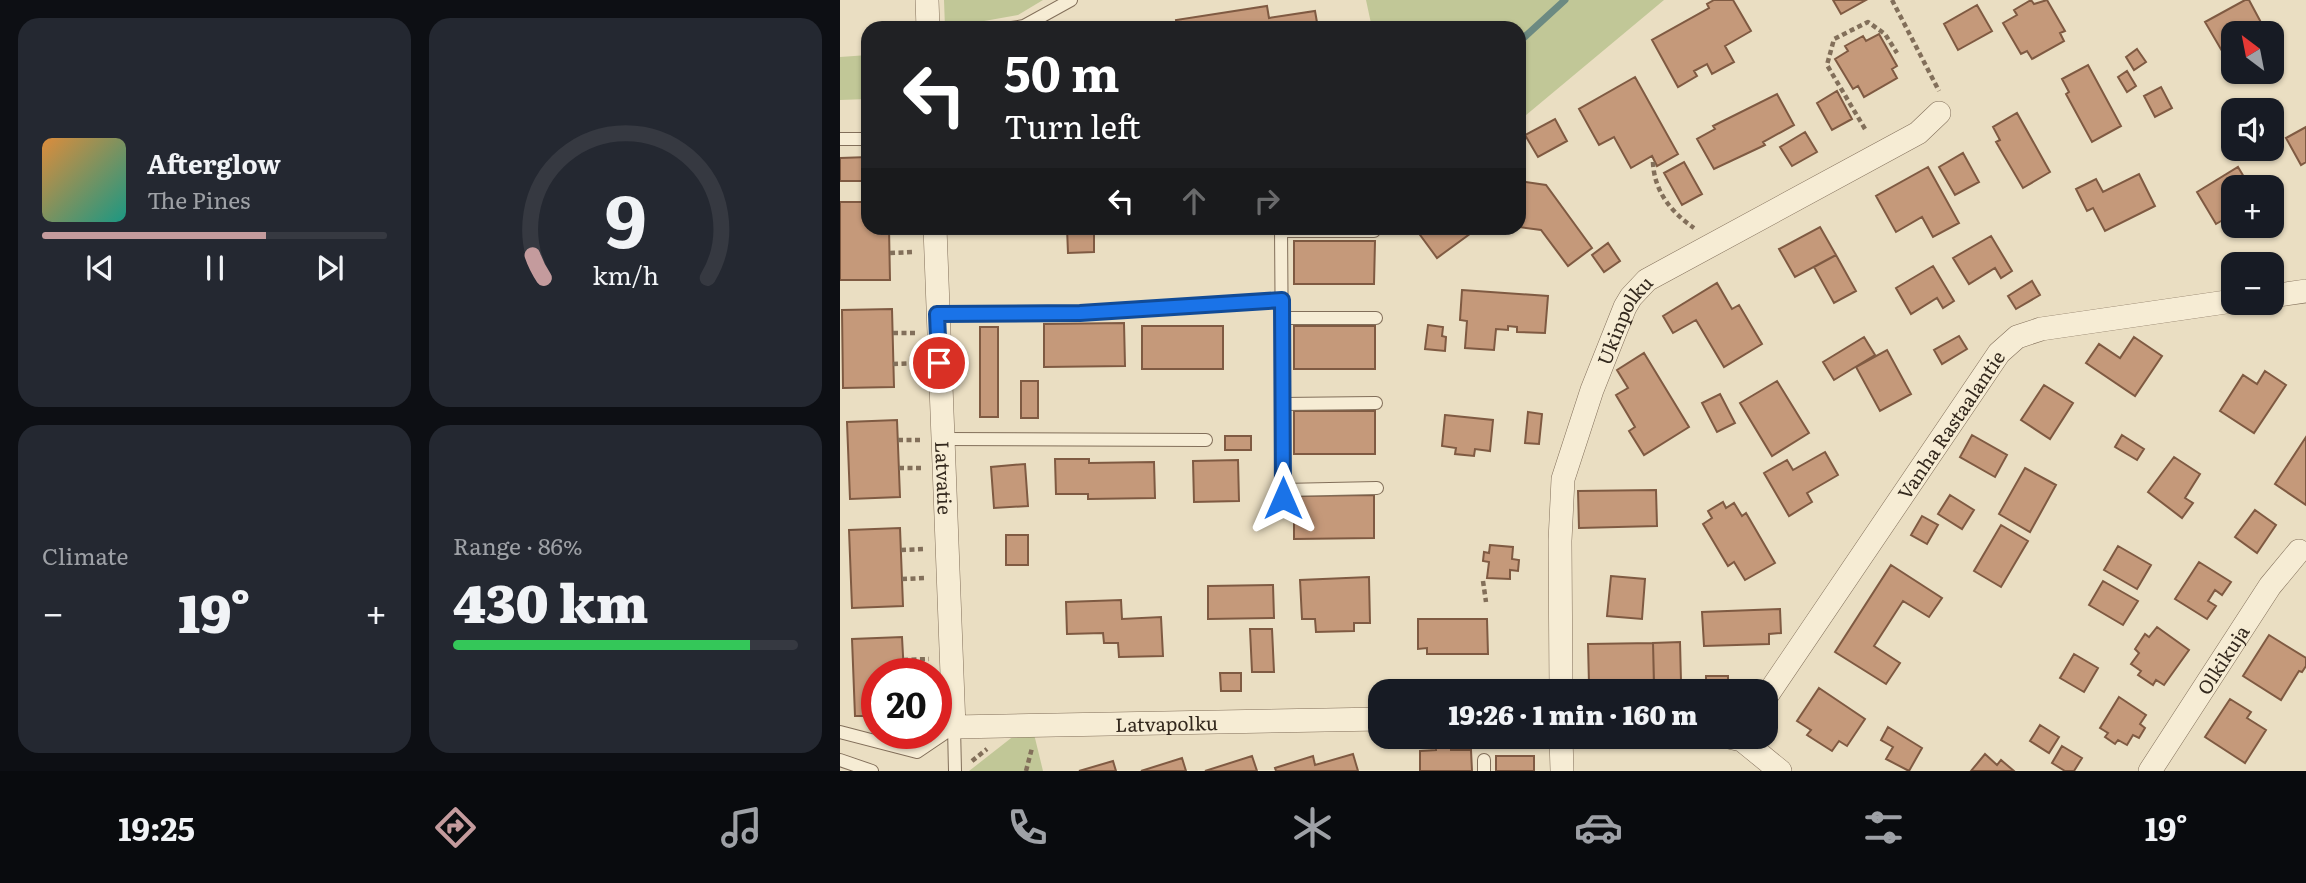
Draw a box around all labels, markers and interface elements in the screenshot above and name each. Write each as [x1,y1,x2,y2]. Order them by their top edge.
north arrow [2221,21,2284,84]
map controls [2221,21,2284,315]
text: 50 m [1004,34,1120,107]
icon: left [889,49,980,140]
button: sound [2221,98,2284,161]
text: Turn left [1004,101,1141,149]
text: Afterglow [147,143,281,182]
text: 9 [605,163,646,271]
button: + [2221,175,2284,238]
text: The Pines [147,182,250,216]
icon: left [1102,182,1140,220]
icon: ahead [1175,182,1213,220]
icon: right [1248,182,1286,220]
icon: previous [81,249,119,287]
icon: pause [196,249,234,287]
icon: next [311,249,349,287]
button: − [2221,252,2284,315]
text: km/h [592,256,659,293]
street label: Ukinpolku [1589,269,1659,369]
pin [909,333,969,393]
icon: arrive [920,344,958,382]
street label: Vanha Rastaalantie [1890,344,2011,505]
street label: Latvatie [929,440,960,515]
position arrow [1246,461,1320,535]
text: Range · 86% [453,528,583,562]
text: Climate [42,538,128,572]
text: 430 km [453,562,648,639]
text: 19° [178,572,251,649]
text: − [42,582,64,639]
text: + [365,582,387,639]
street label: Olkikuja [2189,619,2256,700]
speed limit sign: 20 [861,658,952,749]
text: 19:26 · 1 min · 160 m [1448,694,1698,733]
street label: Latvapolku [1115,708,1218,738]
text: 19:25 [118,803,195,851]
icon: directions [431,803,480,852]
icon: music [717,803,766,852]
icon: phone [1003,803,1052,852]
icon: climate [1288,803,1337,852]
icon: car [1574,803,1623,852]
icon: filters [1859,803,1908,852]
text: 19° [2145,803,2188,851]

